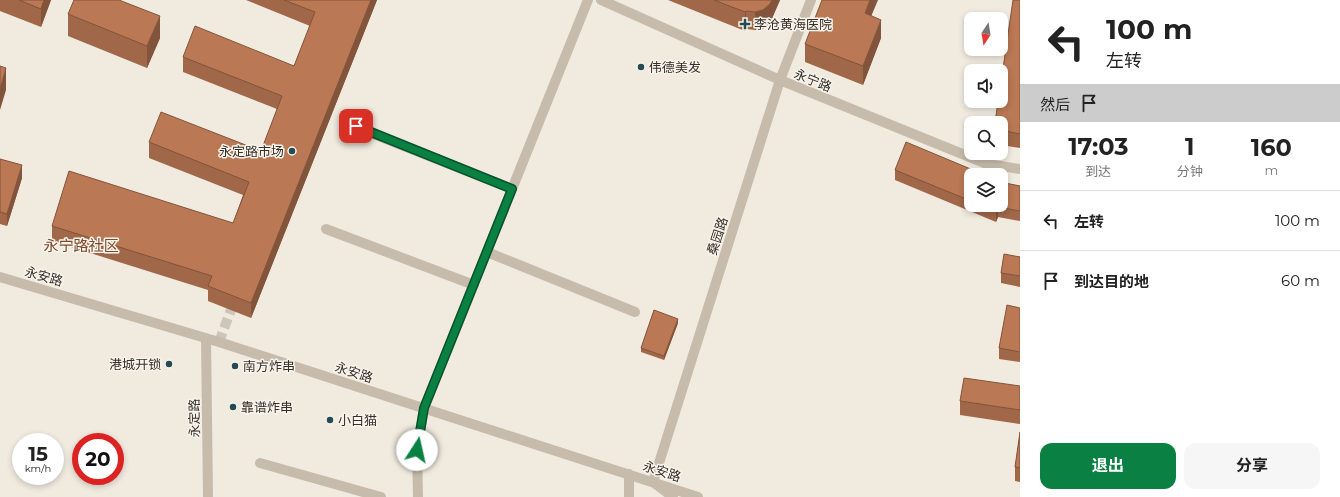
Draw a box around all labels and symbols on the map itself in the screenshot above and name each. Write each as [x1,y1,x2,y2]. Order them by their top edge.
north arrow [964,12,1008,56]
place label: 李沧黄海医院 [754,16,832,32]
marker: 李沧黄海医院 [739,18,751,30]
place label: 伟德美发 [649,59,701,75]
marker: 伟德美发 [636,62,646,72]
street label: 永宁路 [792,65,834,95]
pin [339,109,373,143]
place label: 永定路市场 [219,143,284,159]
marker: 永定路市场 [287,146,297,156]
street label: 桑园路 [703,215,731,257]
district label: 永宁路社区 [43,236,119,255]
street label: 永安路 [23,263,65,289]
place label: 港城开锁 [109,356,161,372]
place label: 南方炸串 [243,358,295,374]
street label: 永安路 [333,358,375,386]
marker: 港城开锁 [164,359,174,369]
marker: 南方炸串 [230,361,240,371]
street label: 永定路 [186,398,202,438]
place label: 靠谱炸串 [241,399,293,415]
marker: 靠谱炸串 [228,402,238,412]
place label: 小白猫 [338,412,377,428]
marker: 小白猫 [325,415,335,425]
position arrow [396,429,438,471]
speed limit sign: 20 [72,433,124,485]
street label: 永安路 [641,457,683,485]

